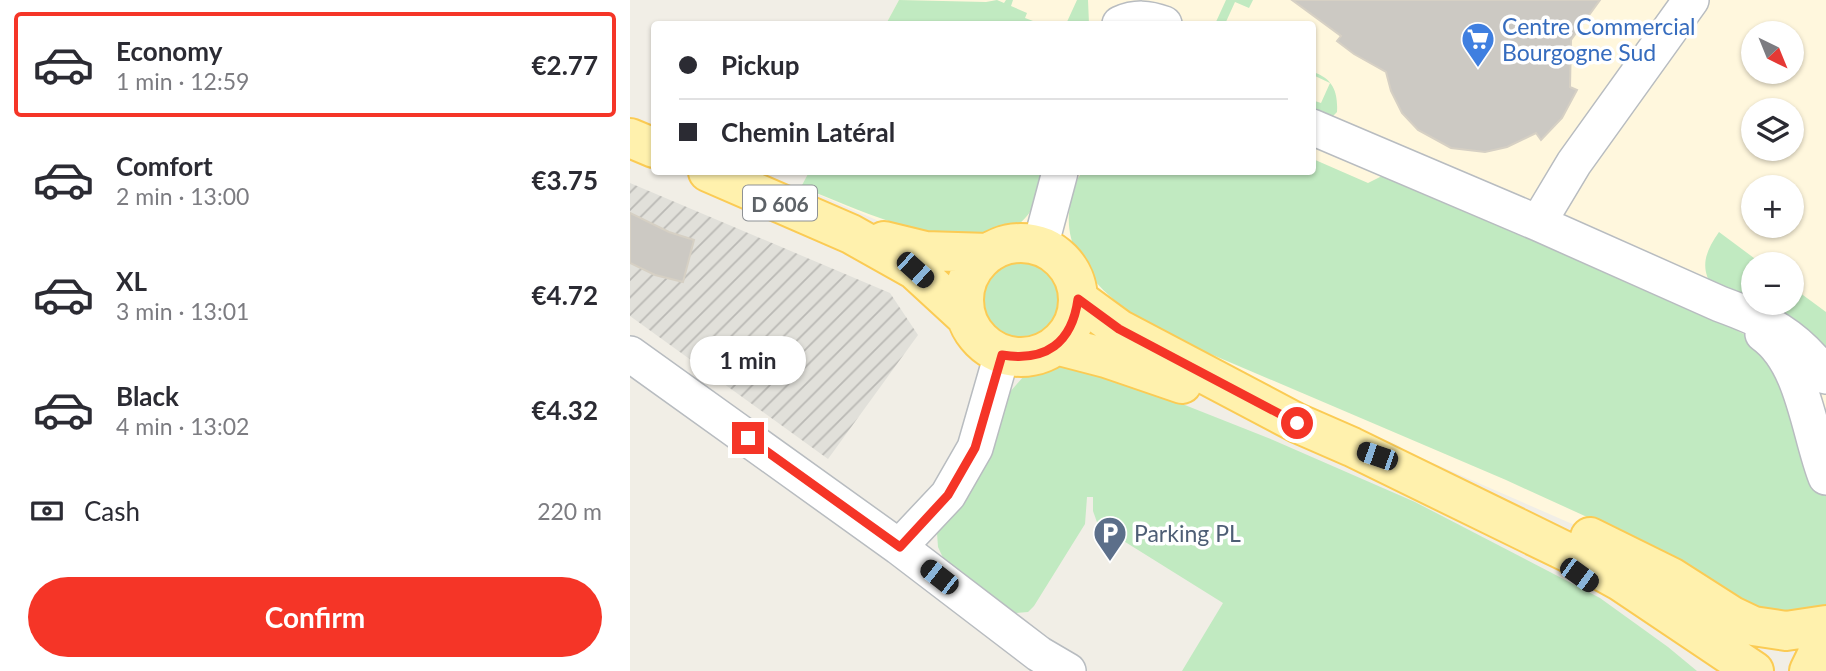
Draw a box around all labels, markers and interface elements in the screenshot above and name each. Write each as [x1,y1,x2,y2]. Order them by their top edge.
place label: Centre Commercial Bourgogne Sud [1502,12,1696,66]
supermarket icon: Centre Commercial Bourgogne Sud [1459,20,1497,69]
north arrow [1741,21,1804,84]
map controls [1741,21,1804,315]
icon: car [32,33,95,96]
text: Economy [116,35,222,67]
text: €2.77 [532,49,598,81]
text: Pickup [721,49,800,81]
text: 1 min · 12:59 [116,67,249,95]
button: layers [1741,98,1804,161]
text: Chemin Latéral [721,116,895,148]
icon: car [32,148,95,211]
text: Comfort [116,150,213,182]
text: €3.75 [532,164,598,196]
button: + [1741,175,1804,238]
text: 2 min · 13:00 [116,182,249,210]
road number: D 606 [743,186,817,220]
car [893,248,938,292]
button: − [1741,252,1804,315]
icon: car [32,263,95,326]
text: XL [116,265,147,297]
text: €4.72 [532,279,598,311]
text: 3 min · 13:01 [116,297,249,325]
callout: 1 min [690,336,806,386]
text: 1 min [719,346,777,374]
icon: car [32,378,95,441]
text: Black [116,380,179,412]
text: €4.32 [532,394,598,426]
route start [1281,407,1313,439]
text: 4 min · 13:02 [116,412,249,440]
route end [732,422,764,454]
car [1354,439,1401,473]
icon: cash [28,492,66,530]
text: Cash [84,495,140,527]
text: 220 m [537,497,602,525]
parking icon: Parking PL [1091,514,1129,563]
place label: Parking PL [1134,519,1241,547]
car [1556,554,1603,596]
car [916,556,963,598]
button: Confirm [28,577,602,657]

